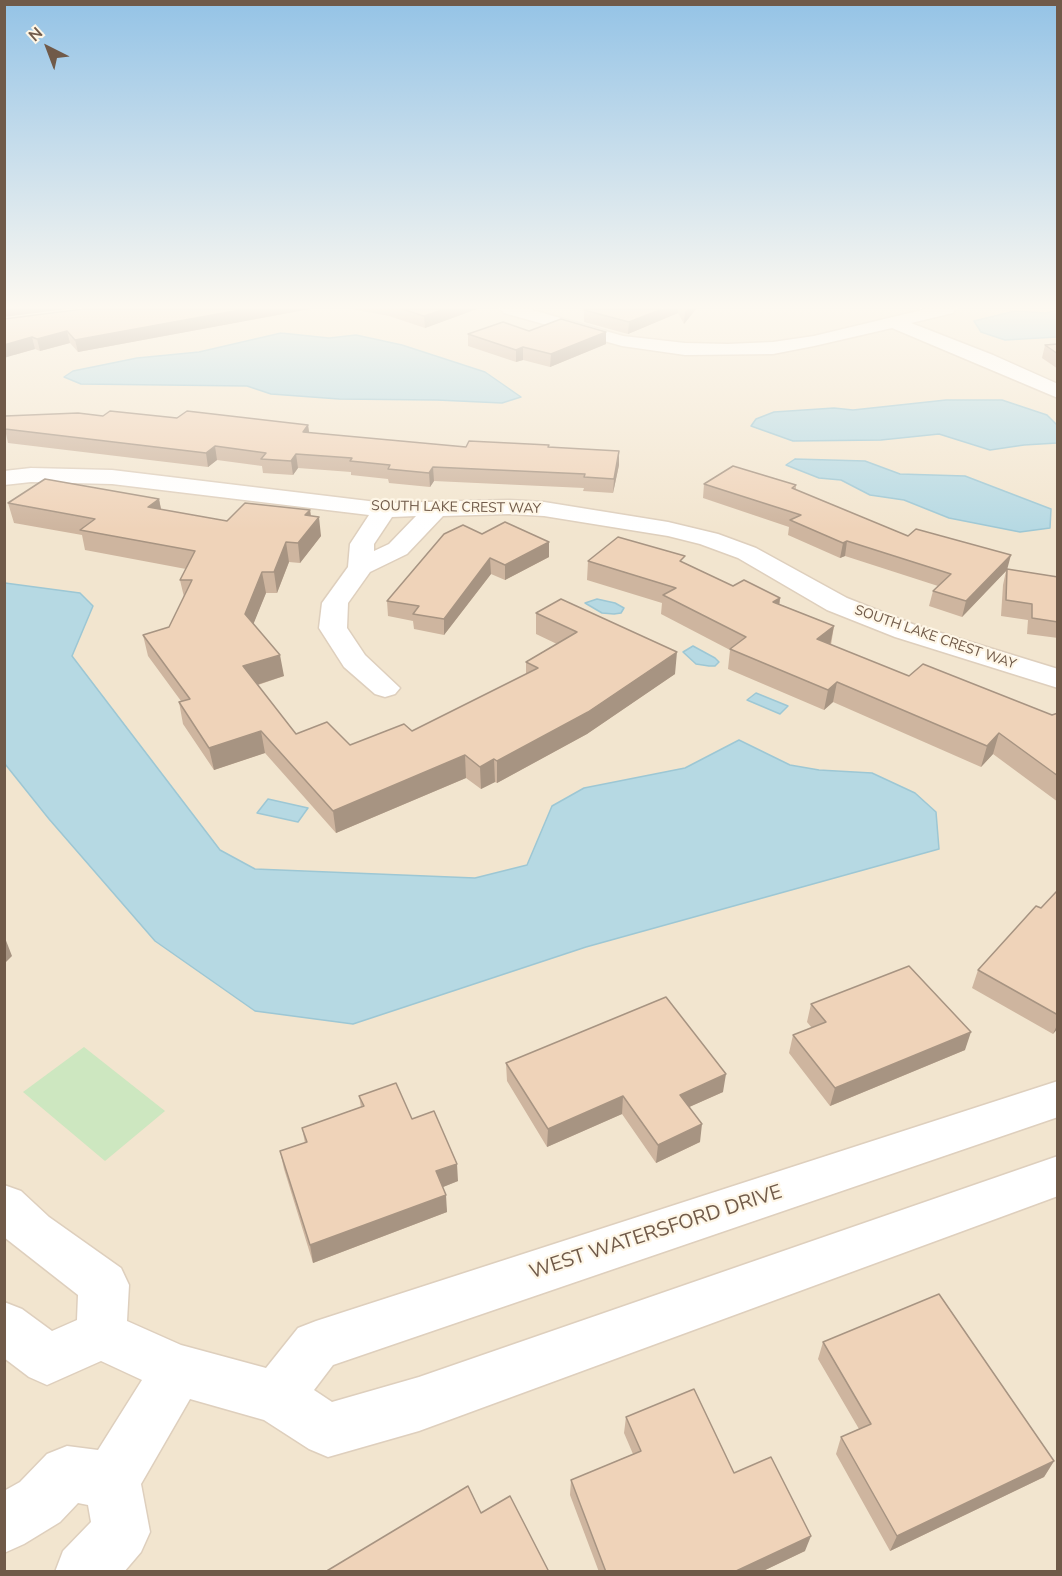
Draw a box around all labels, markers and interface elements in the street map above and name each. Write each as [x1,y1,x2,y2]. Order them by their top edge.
north arrow [18,18,78,78]
text: N [24,22,48,47]
street label: SOUTH LAKE CREST WAY [371,498,541,518]
street label: SOUTH LAKE CREST WAY [852,602,1018,674]
street label: WEST WATERSFORD DRIVE [527,1181,785,1285]

